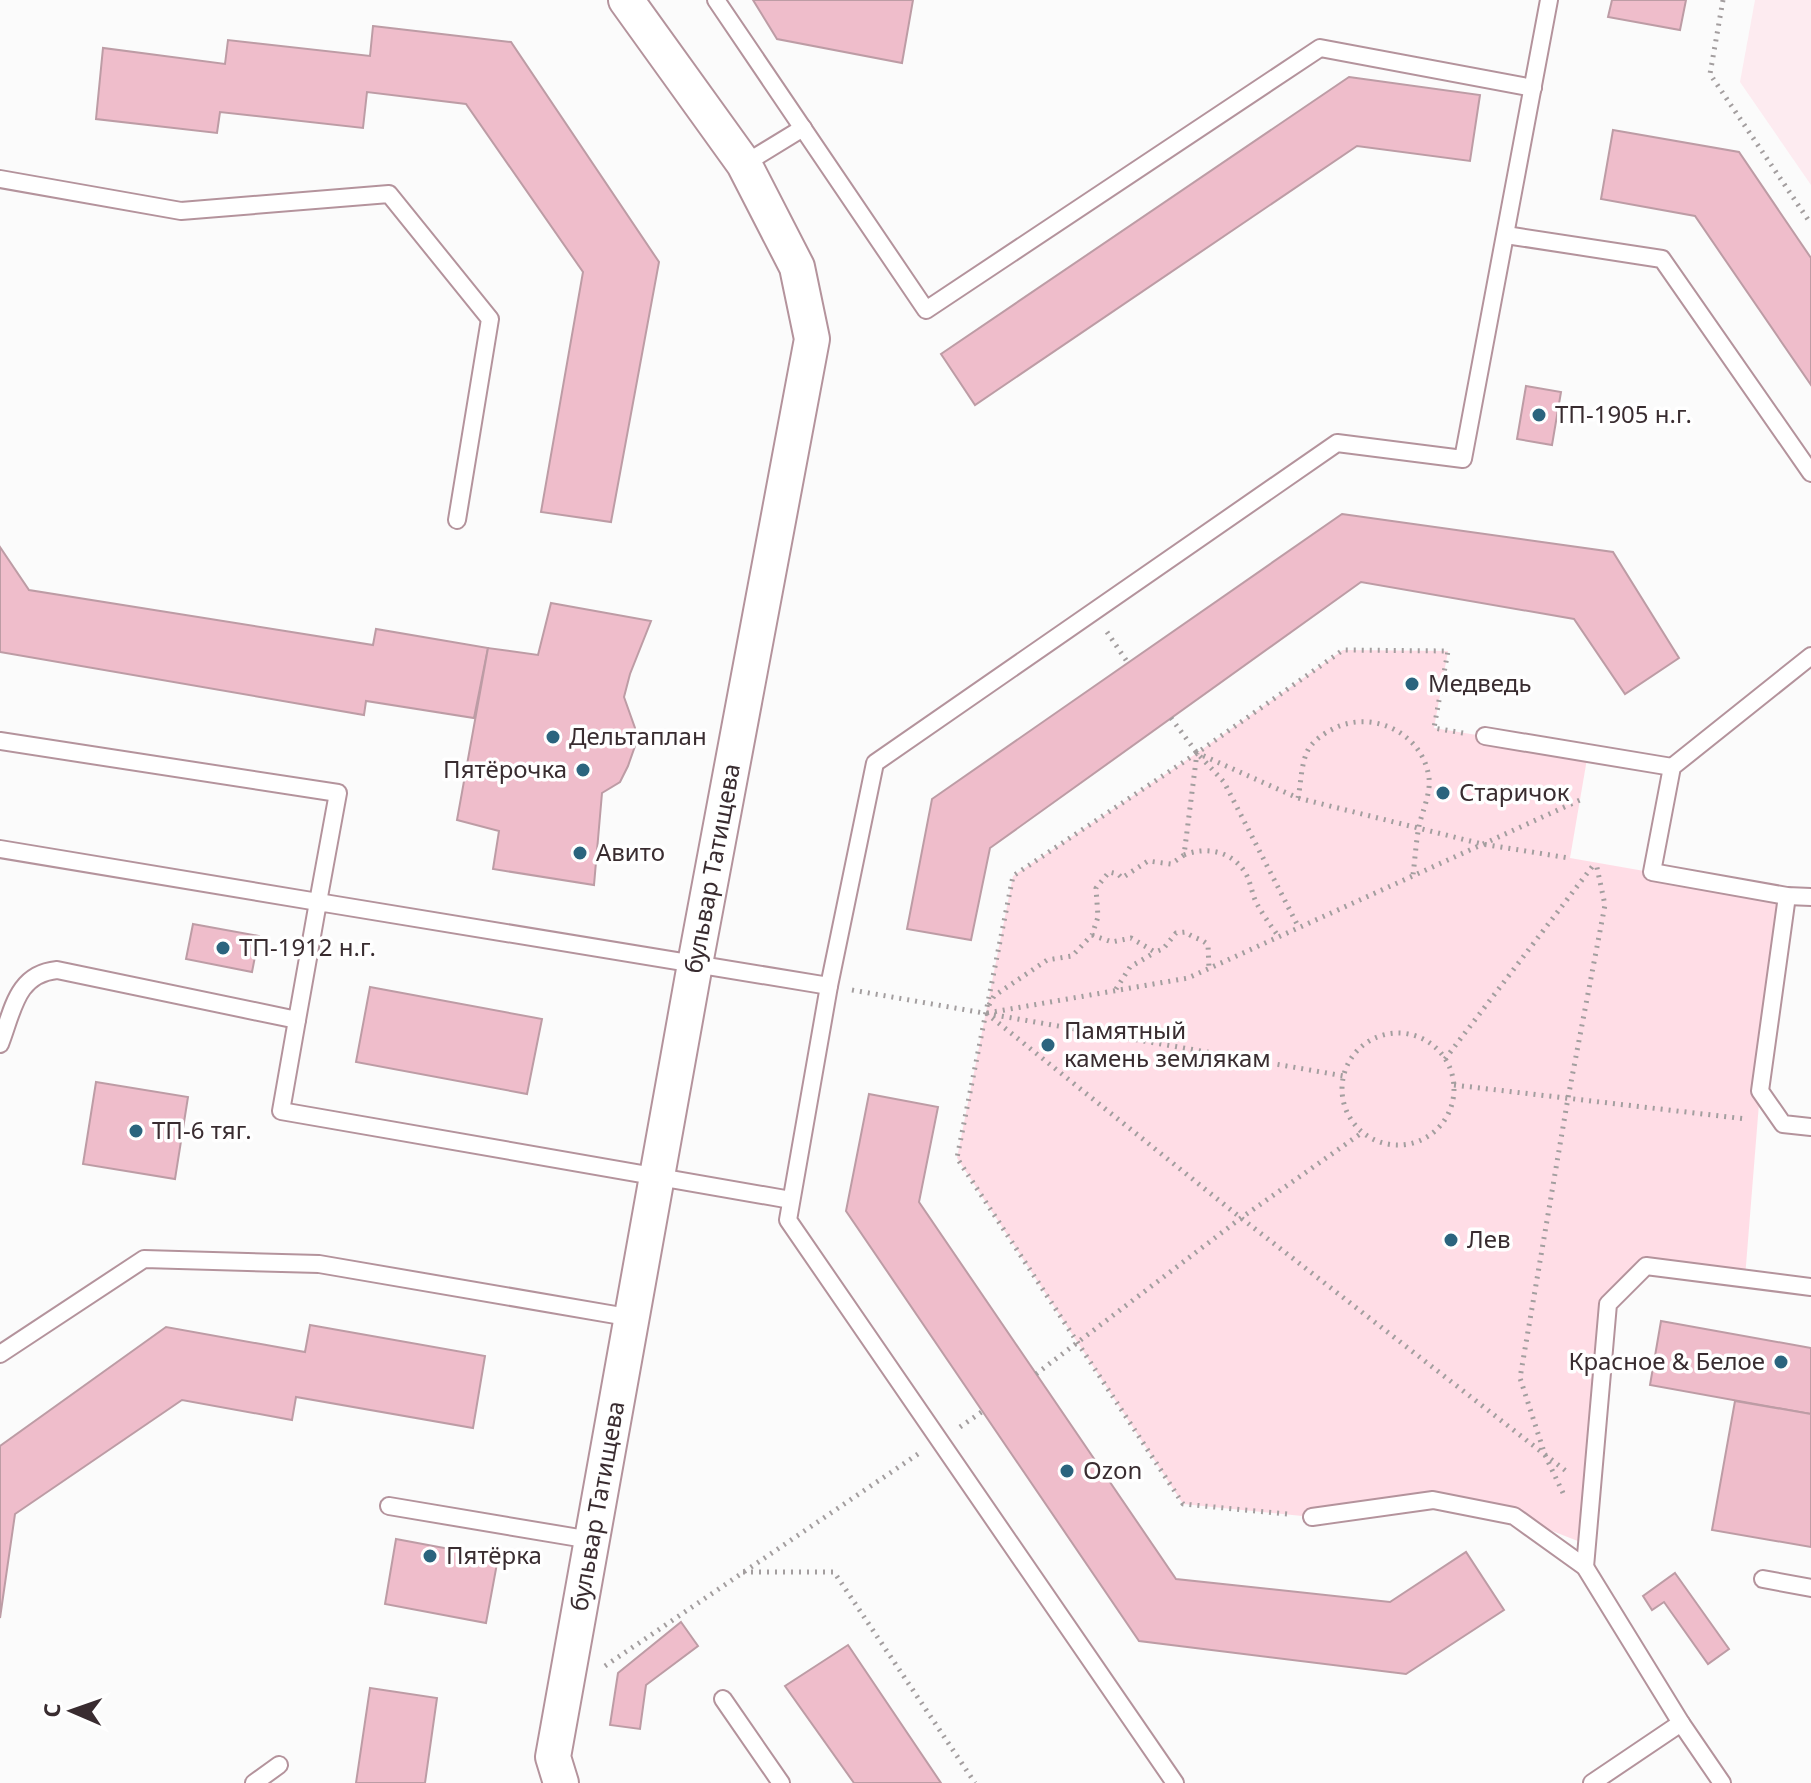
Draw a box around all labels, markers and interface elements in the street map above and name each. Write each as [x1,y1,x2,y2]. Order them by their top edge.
place label: ТП-1905 н.г. [1555,397,1692,430]
marker: ТП-1905 н.г. [1530,406,1548,424]
place label: Медведь [1428,666,1532,699]
marker: Медведь [1403,675,1421,693]
place label: Дельтаплан [569,719,707,752]
marker: Дельтаплан [544,728,562,746]
place label: Пятёрочка [443,752,567,785]
marker: Пятёрочка [574,761,592,779]
street label: бульвар Татищева [676,761,747,976]
place label: Старичок [1459,775,1570,808]
marker: Старичок [1434,784,1452,802]
place label: Авито [596,835,665,868]
marker: Авито [571,844,589,862]
place label: ТП-1912 н.г. [239,930,376,963]
marker: ТП-1912 н.г. [214,939,232,957]
place label: Памятный камень землякам [1064,1013,1271,1074]
marker: Памятный камень землякам [1039,1036,1057,1054]
place label: ТП-6 тяг. [152,1113,252,1146]
marker: ТП-6 тяг. [127,1122,145,1140]
place label: Лев [1467,1222,1511,1255]
marker: Лев [1442,1231,1460,1249]
place label: Красное & Белое [1568,1344,1765,1377]
marker: Красное & Белое [1772,1353,1790,1371]
street label: бульвар Татищева [561,1398,631,1614]
place label: Ozon [1083,1453,1142,1486]
marker: Ozon [1058,1462,1076,1480]
place label: Пятёрка [446,1538,542,1571]
marker: Пятёрка [421,1547,439,1565]
north arrow [32,1671,112,1751]
text: С [36,1703,66,1718]

